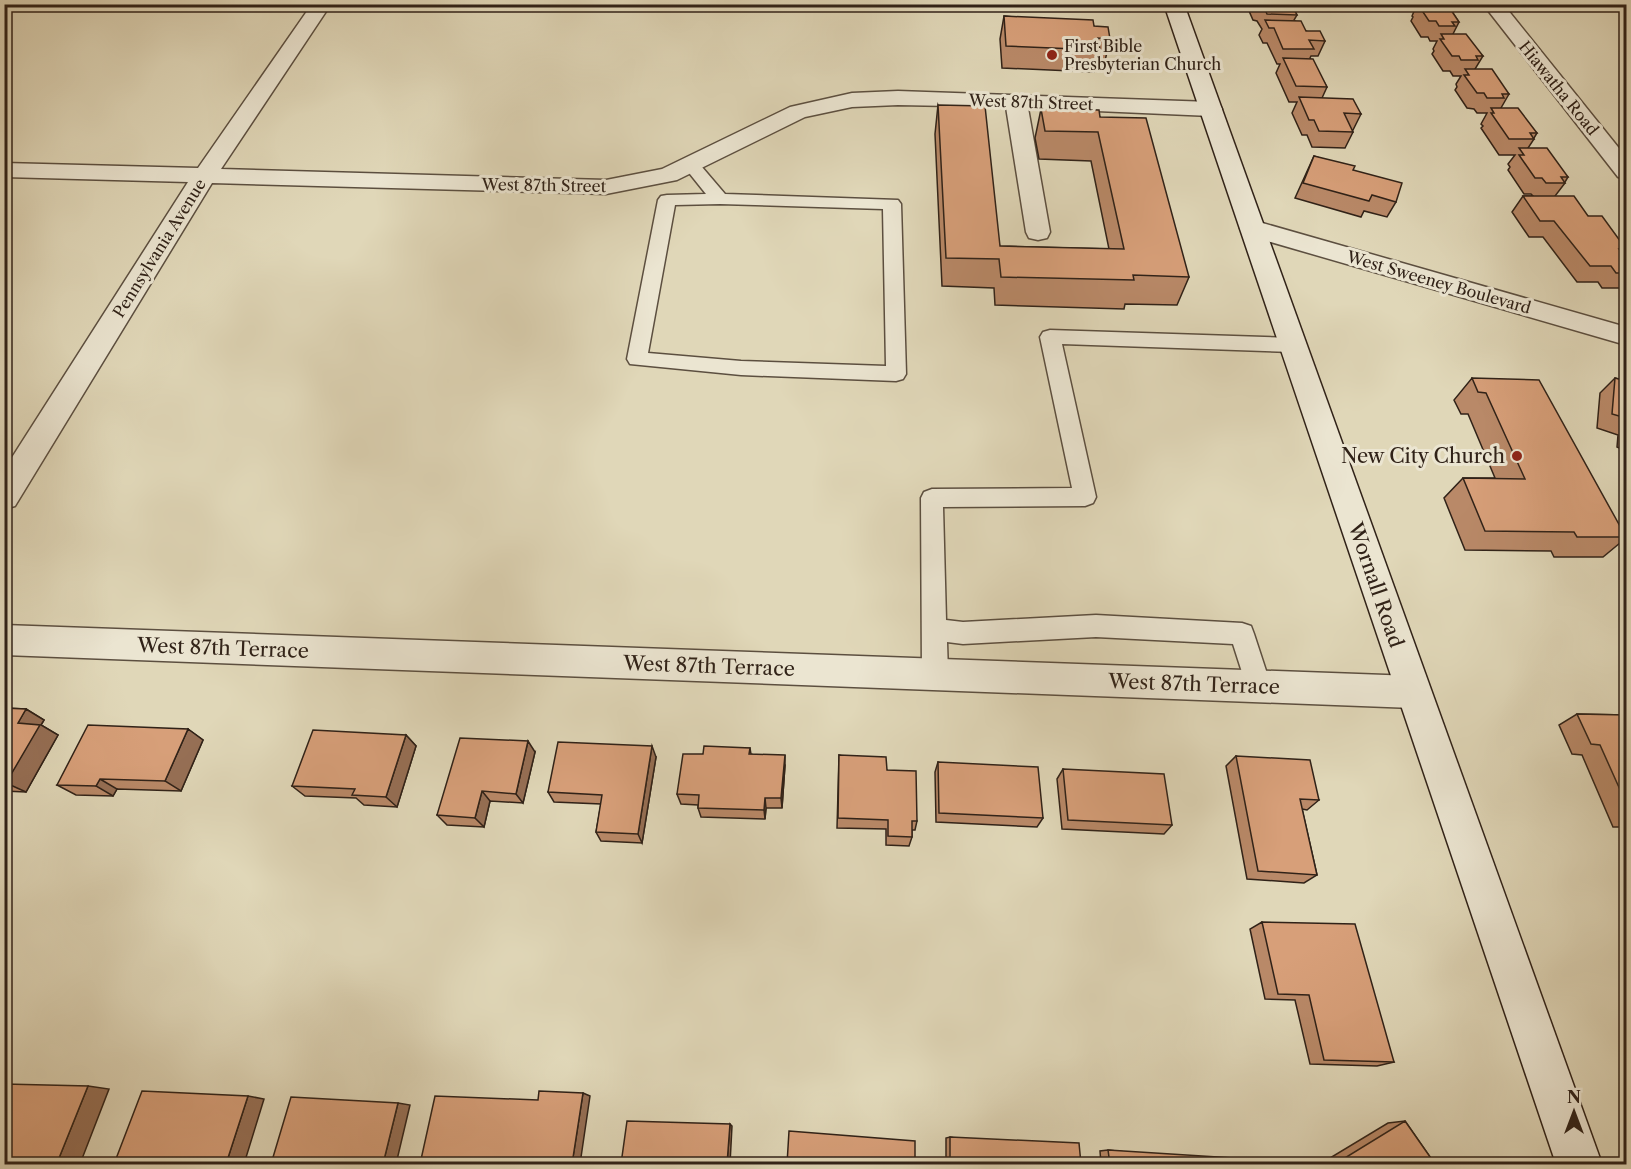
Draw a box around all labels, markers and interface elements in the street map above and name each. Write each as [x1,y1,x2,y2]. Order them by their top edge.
place label: First Bible Presbyterian Church [1064,36,1221,74]
street label: Hiawatha Road [1515,37,1603,139]
marker: First Bible Presbyterian Church [1045,48,1059,62]
street label: West 87th Street [967,90,1094,114]
street label: West 87th Street [481,174,607,196]
street label: Pennsylvania Avenue [108,175,210,321]
street label: West Sweeney Boulevard [1344,246,1534,318]
place label: New City Church [1341,444,1505,468]
marker: New City Church [1510,449,1524,463]
street label: Wornall Road [1343,518,1409,651]
street label: West 87th Terrace [136,633,309,663]
street label: West 87th Terrace [622,651,795,681]
street label: West 87th Terrace [1107,669,1280,699]
north arrow [1544,1082,1604,1142]
text: N [1567,1087,1581,1107]

